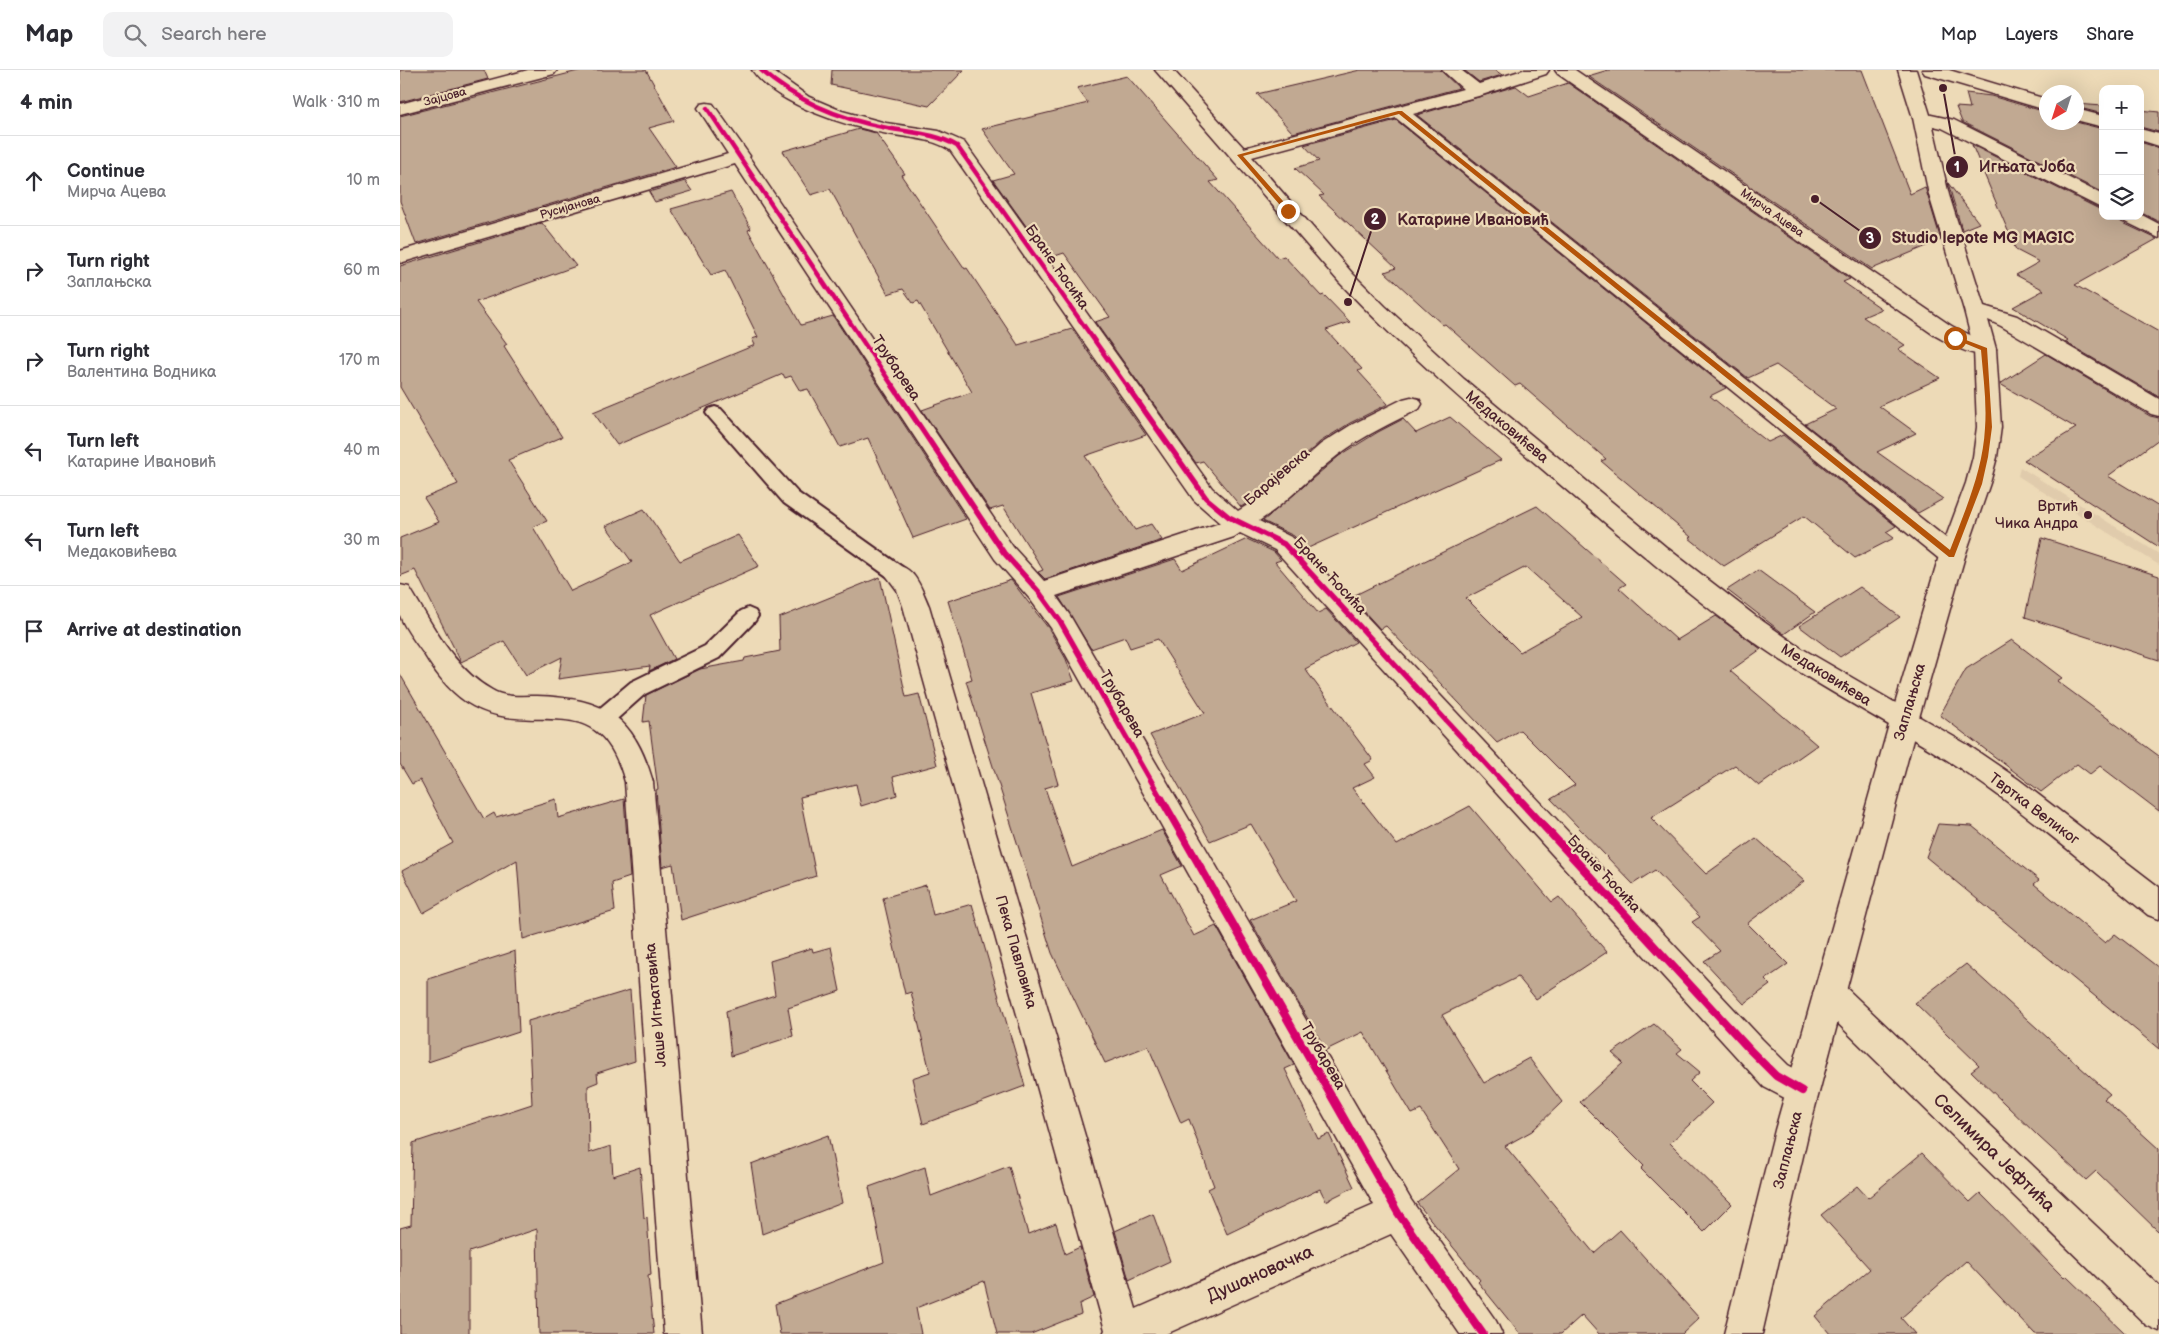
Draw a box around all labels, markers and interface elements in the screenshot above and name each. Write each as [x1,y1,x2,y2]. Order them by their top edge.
search box [103,12,453,57]
text: Map [25,20,73,49]
icon: search [121,21,149,49]
text: Search here [161,23,267,46]
text: Map [1941,24,1977,45]
text: Layers [2005,24,2058,45]
text: Share [2086,24,2134,45]
street label: Зајцова [422,84,468,110]
north arrow [2039,85,2084,130]
map controls [2099,85,2144,220]
button: + [2099,85,2144,130]
text: 4 min [20,90,73,115]
text: Walk · 310 m [292,93,380,112]
button: − [2099,130,2144,175]
callout: Игњата Јоба [1944,151,2086,182]
text: 1 [1954,158,1960,177]
text: Игњата Јоба [1979,158,2076,177]
text: Continue [67,160,145,183]
icon: ahead [20,167,48,195]
text: 10 m [347,171,380,190]
button: layers [2099,175,2144,220]
text: Мирча Ацева [67,183,166,202]
street label: Мирча Ацева [1737,186,1807,240]
street label: Русијанова [538,191,602,223]
route end [1277,200,1300,223]
callout: Катарине Ивановић [1363,204,1559,235]
text: 2 [1371,210,1380,229]
text: Катарине Ивановић [1397,211,1549,230]
street label: Бране Ћосића [1021,221,1093,313]
callout: Studio lepote MG MAGIC [1857,222,2085,253]
text: 3 [1866,229,1875,248]
text: Studio lepote MG MAGIC [1892,229,2074,248]
text: Turn right [67,250,150,273]
icon: right [20,257,48,285]
text: 60 m [343,261,380,280]
text: Заплањска [67,273,152,292]
route start [1944,327,1967,350]
street label: Трубарева [867,332,925,404]
text: Turn right [67,340,150,363]
icon: right [20,347,48,375]
text: 170 m [339,351,380,370]
text: Валентина Водника [67,363,216,382]
street label: Медаковићева [1461,387,1553,468]
text: Turn left [67,430,139,453]
icon: left [20,437,48,465]
text: 40 m [343,441,380,460]
street label: Барајевска [1240,444,1314,510]
text: Катарине Ивановић [67,453,216,472]
place label: Вртић Чика Андра [1995,497,2078,533]
marker: Вртић Чика Андра [2082,509,2094,521]
text: Turn left [67,520,139,543]
icon: left [20,527,48,555]
text: 30 m [343,531,380,550]
street label: Бране Ћосића [1289,533,1371,619]
text: Медаковићева [67,543,177,562]
icon: arrive [20,617,48,645]
text: Arrive at destination [67,619,242,642]
street label: Медаковићева [1777,640,1875,710]
street label: Заплањска [1890,661,1930,743]
street label: Трубарева [1095,667,1149,741]
street label: Твртка Великог [1985,769,2083,849]
street label: Бране Ћосића [1563,831,1645,917]
street label: Пека Павловића [991,893,1041,1011]
street label: Јаше Игњатовића [641,942,671,1068]
street label: Трубарева [1296,1019,1350,1093]
street label: Селимира Јефтића [1929,1089,2060,1217]
street label: Заплањска [1769,1109,1807,1191]
street label: Душановачка [1203,1241,1317,1307]

